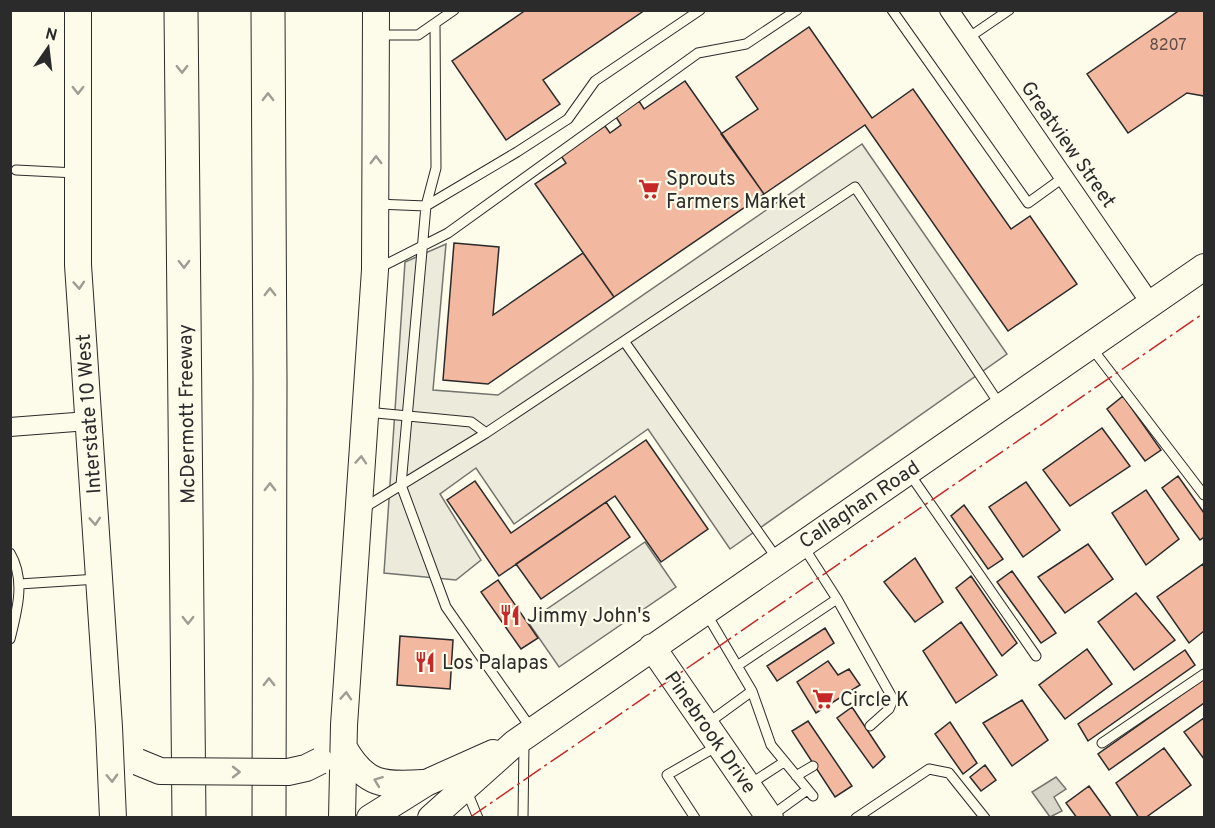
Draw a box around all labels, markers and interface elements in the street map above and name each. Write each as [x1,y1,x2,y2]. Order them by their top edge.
north arrow [18,18,78,78]
text: N [43,24,59,46]
house number: 8207 [1149,36,1187,56]
one-way arrow [176,64,188,73]
street label: Greatview Street [1014,77,1121,214]
one-way arrow [72,85,84,94]
one-way arrow [262,93,274,102]
one-way arrow [370,156,382,165]
place label: Sprouts Farmers Market [666,167,806,216]
supermarket icon: Sprouts Farmers Market [637,177,661,201]
one-way arrow [178,259,191,268]
one-way arrow [72,280,85,289]
one-way arrow [264,288,276,297]
street label: McDermott Freeway [173,324,203,504]
street label: Interstate 10 West [71,333,109,495]
one-way arrow [354,455,367,464]
street label: Callaghan Road [795,456,926,556]
one-way arrow [264,483,276,492]
one-way arrow [88,516,101,525]
restaurant icon: Jimmy John's [498,603,522,627]
place label: Jimmy John's [527,604,651,630]
one-way arrow [182,616,194,625]
restaurant icon: Los Palapas [413,650,437,674]
place label: Los Palapas [442,651,548,677]
street label: Pinebrook Drive [657,667,761,799]
one-way arrow [263,678,275,687]
supermarket icon: Circle K [811,687,835,711]
place label: Circle K [840,688,909,714]
one-way arrow [339,692,352,701]
one-way arrow [232,766,241,778]
one-way arrow [105,774,118,783]
one-way arrow [373,775,384,788]

